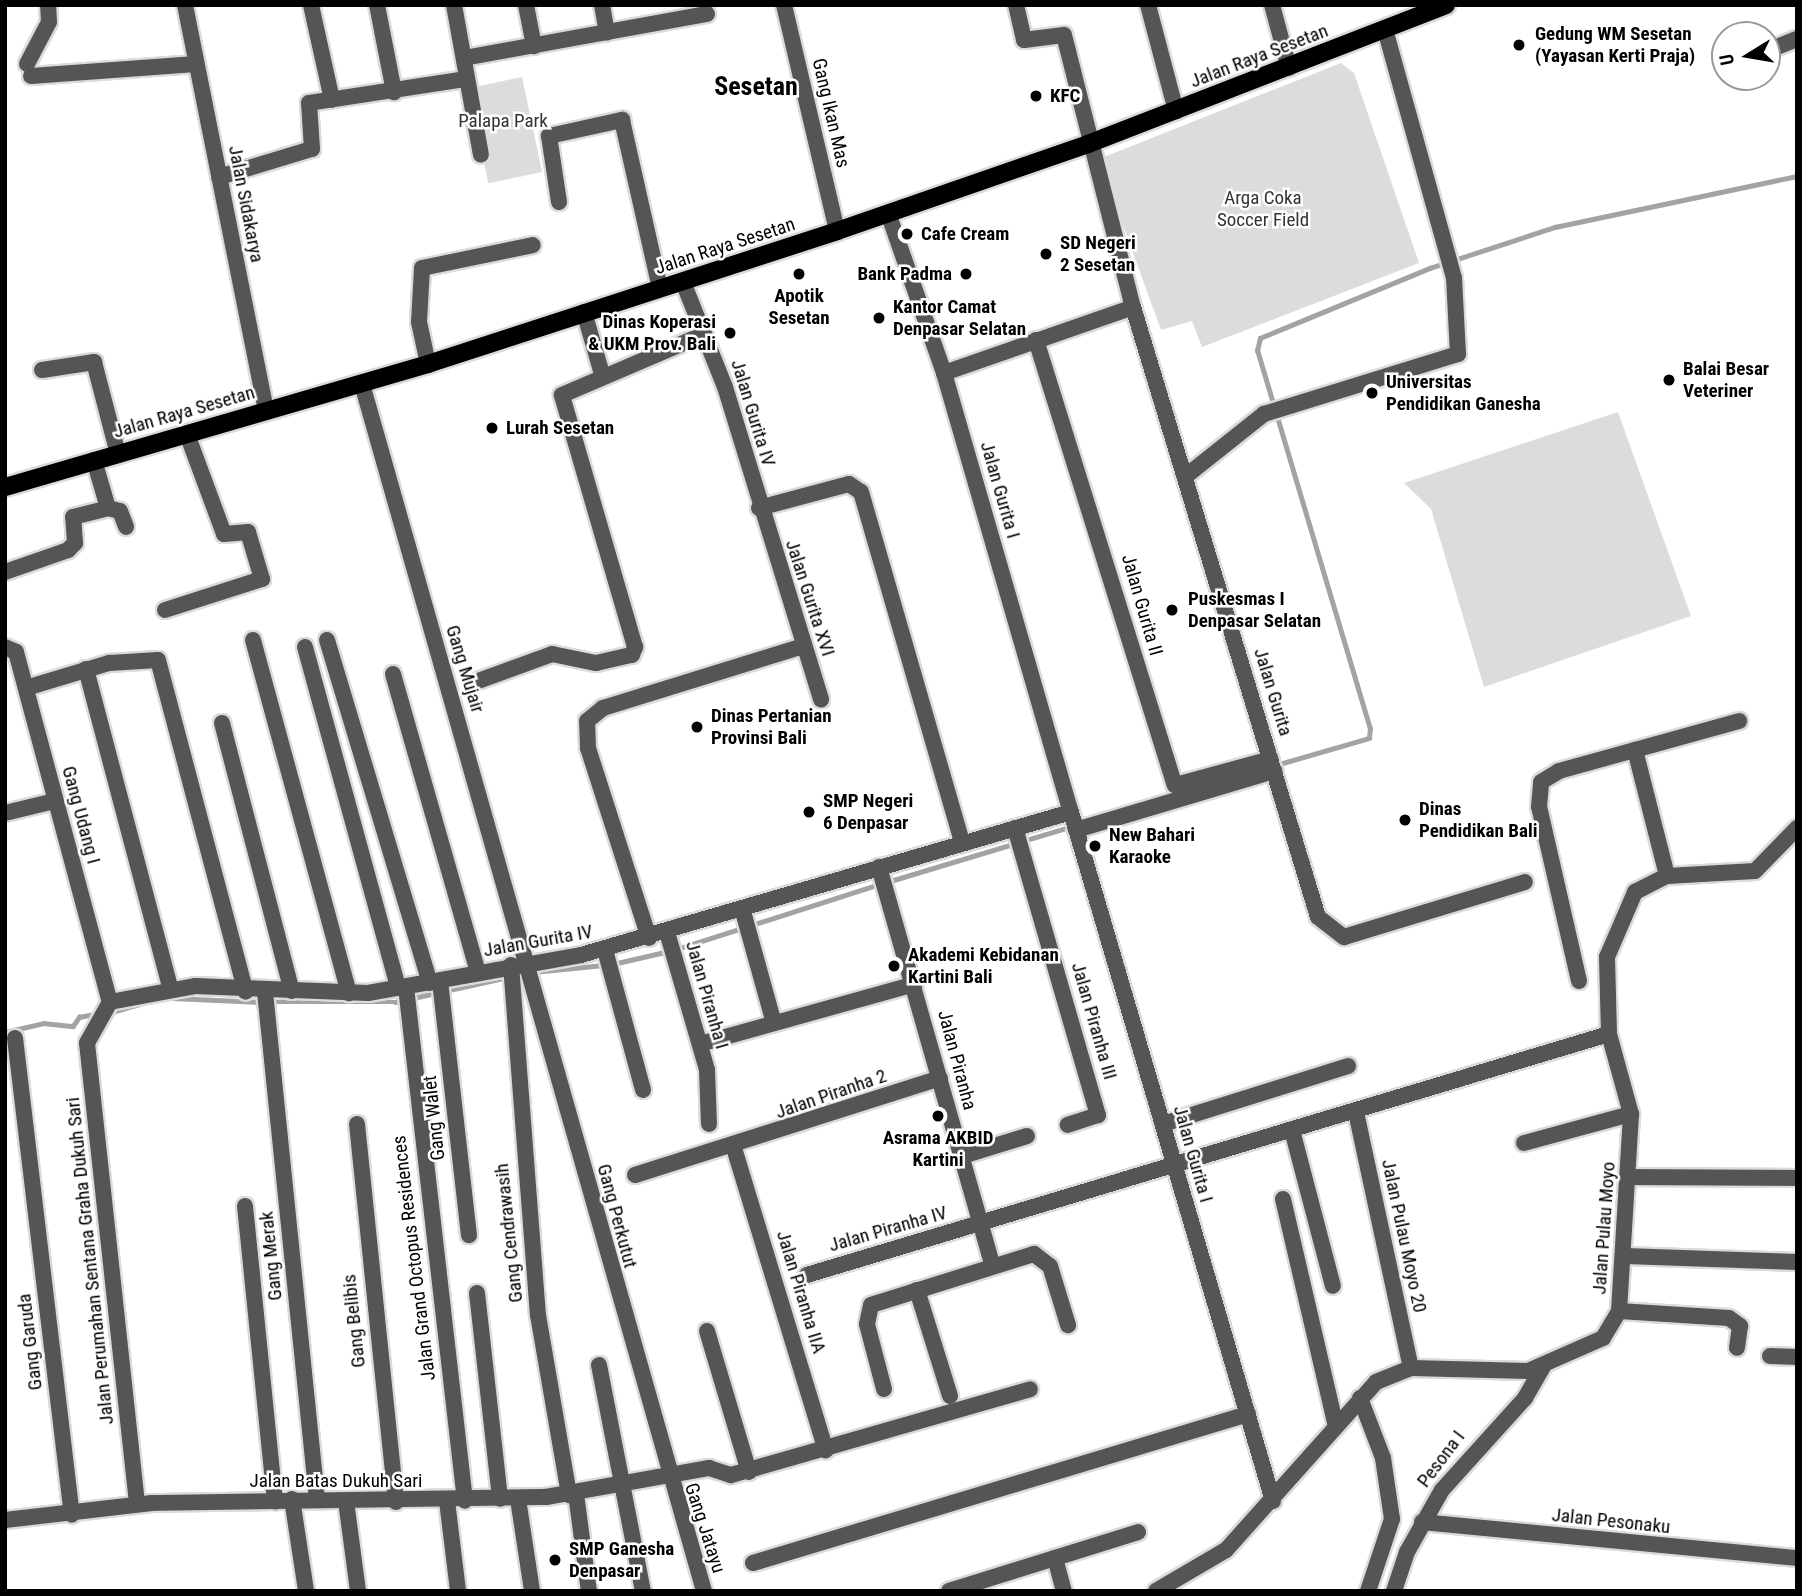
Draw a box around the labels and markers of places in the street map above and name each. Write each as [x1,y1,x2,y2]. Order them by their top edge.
place label: Gedung WM Sesetan (Yayasan Kerti Praja) [1535,23,1695,67]
marker: Gedung WM Sesetan (Yayasan Kerti Praja) [1509,35,1529,55]
place label: KFC [1050,85,1080,107]
marker: KFC [1028,88,1044,104]
place label: Cafe Cream [921,223,1009,245]
marker: Cafe Cream [899,226,915,242]
place label: SD Negeri 2 Sesetan [1060,232,1136,276]
marker: SD Negeri 2 Sesetan [1038,246,1054,262]
place label: Bank Padma [857,263,952,285]
marker: Apotik Sesetan [791,266,807,282]
marker: Bank Padma [958,266,974,282]
place label: Apotik Sesetan [768,285,830,329]
place label: Kantor Camat Denpasar Selatan [893,296,1026,340]
marker: Kantor Camat Denpasar Selatan [871,310,887,326]
place label: Dinas Koperasi & UKM Prov. Bali [588,311,716,355]
marker: Dinas Koperasi & UKM Prov. Bali [722,325,738,341]
place label: Balai Besar Veteriner [1683,358,1769,402]
place label: Universitas Pendidikan Ganesha [1386,371,1541,415]
marker: Balai Besar Veteriner [1661,372,1677,388]
marker: Universitas Pendidikan Ganesha [1364,385,1380,401]
place label: Lurah Sesetan [506,417,614,439]
marker: Lurah Sesetan [484,420,500,436]
place label: Puskesmas I Denpasar Selatan [1188,588,1321,632]
marker: Puskesmas I Denpasar Selatan [1162,600,1182,620]
place label: Dinas Pertanian Provinsi Bali [711,705,832,749]
marker: Dinas Pertanian Provinsi Bali [689,719,705,735]
place label: SMP Negeri 6 Denpasar [823,790,913,834]
place label: Dinas Pendidikan Bali [1419,798,1537,842]
marker: SMP Negeri 6 Denpasar [801,804,817,820]
marker: Dinas Pendidikan Bali [1397,812,1413,828]
place label: New Bahari Karaoke [1109,824,1195,868]
marker: New Bahari Karaoke [1087,838,1103,854]
place label: Akademi Kebidanan Kartini Bali [908,944,1059,988]
marker: Akademi Kebidanan Kartini Bali [886,958,902,974]
marker: Asrama AKBID Kartini [930,1108,946,1124]
place label: Asrama AKBID Kartini [883,1127,993,1171]
place label: SMP Ganesha Denpasar [569,1538,674,1582]
marker: SMP Ganesha Denpasar [547,1552,563,1568]

